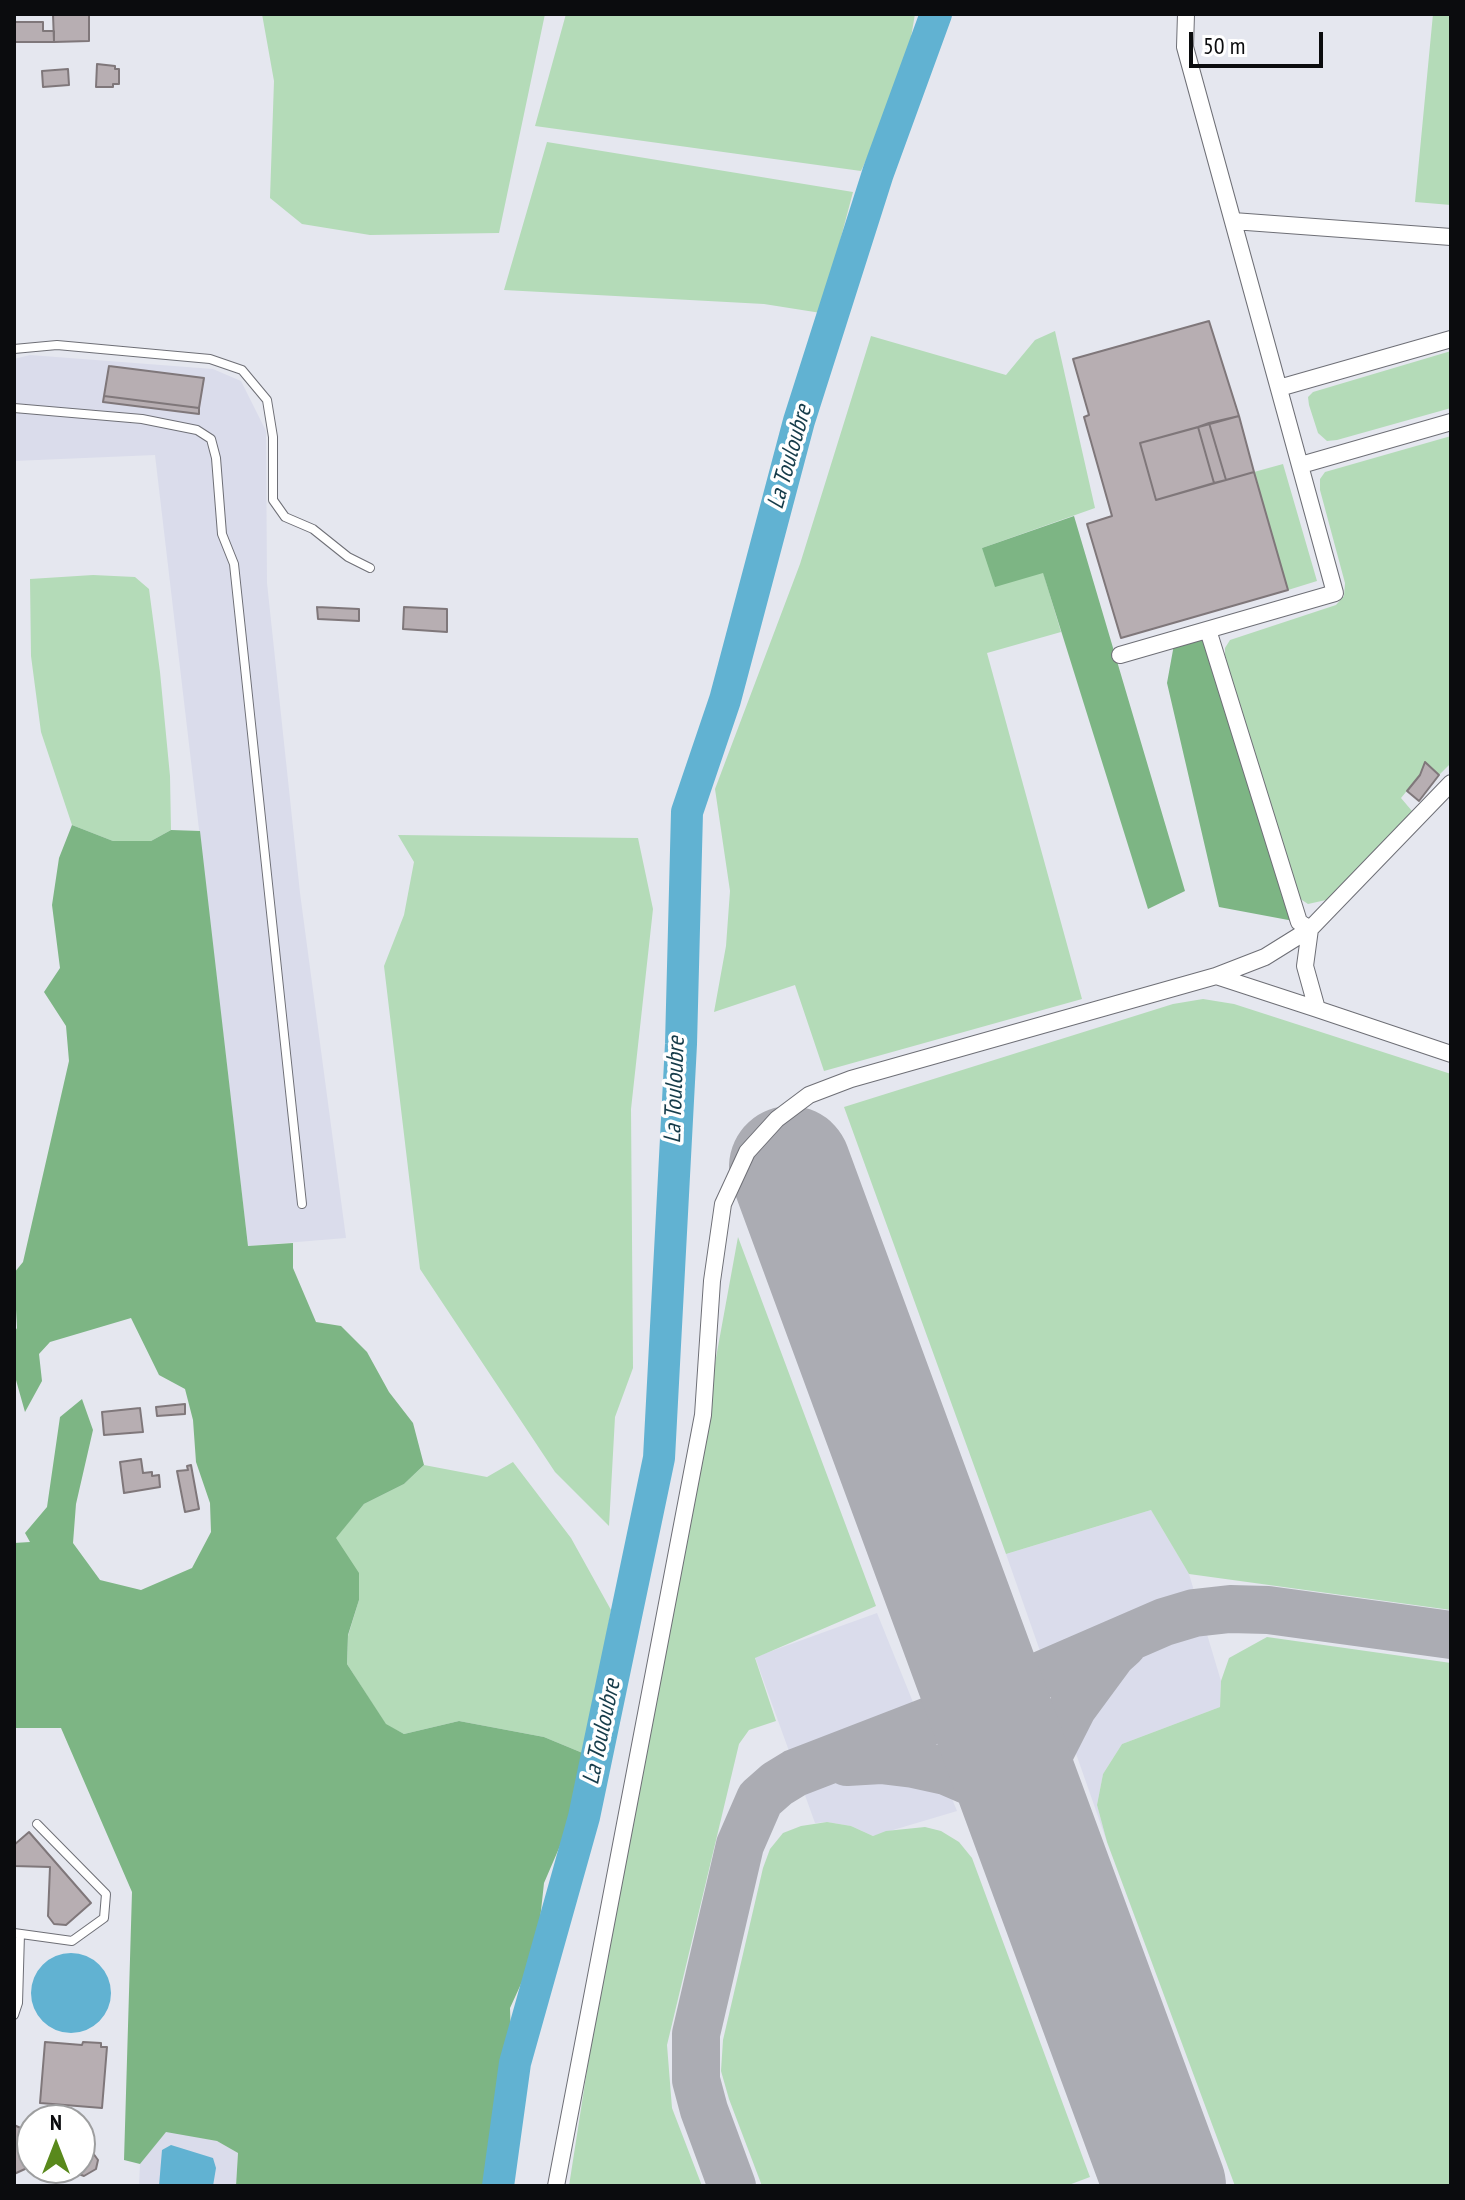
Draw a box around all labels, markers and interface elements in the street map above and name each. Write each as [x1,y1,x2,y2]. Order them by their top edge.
scale bar [1193,16,1327,66]
text: 50 m [1203,30,1245,61]
water label: La Touloubre [761,402,819,512]
water label: La Touloubre [659,1036,691,1144]
water label: La Touloubre [577,1677,627,1787]
north arrow [16,2104,96,2184]
text: N [50,2108,62,2136]

